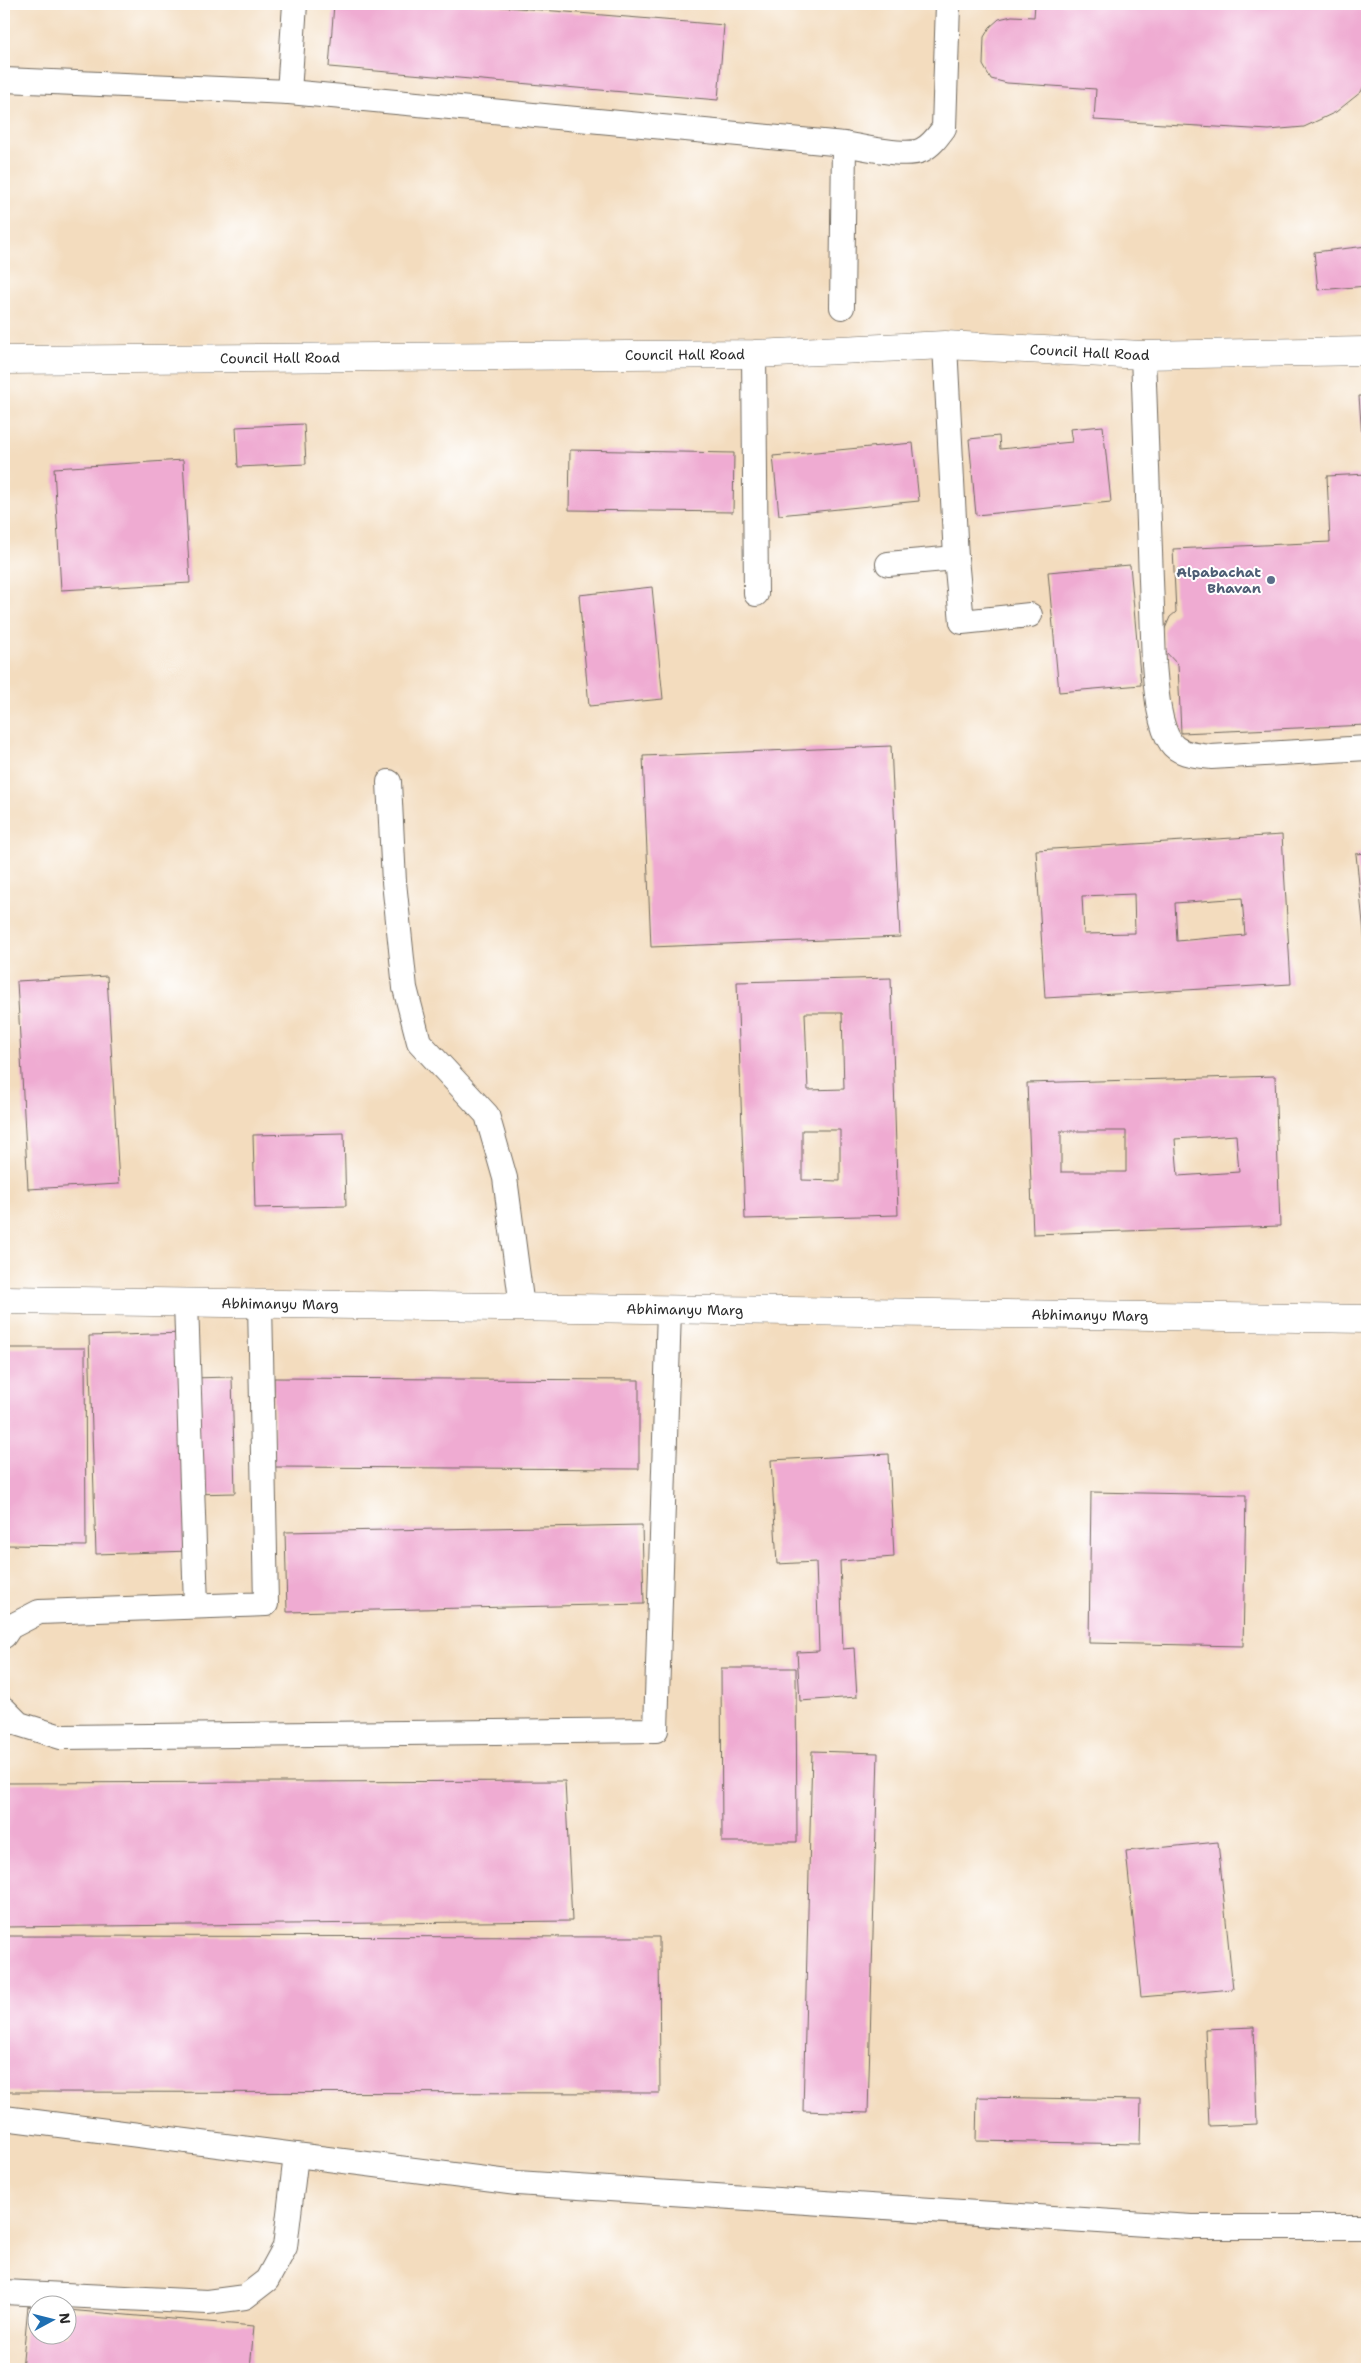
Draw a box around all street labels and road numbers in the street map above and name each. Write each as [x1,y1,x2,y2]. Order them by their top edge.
street label: Council Hall Road [1029,340,1150,364]
street label: Council Hall Road [625,345,745,364]
street label: Council Hall Road [220,348,340,367]
street label: Abhimanyu Marg [221,1294,339,1314]
street label: Abhimanyu Marg [626,1300,744,1319]
street label: Abhimanyu Marg [1031,1305,1149,1325]

